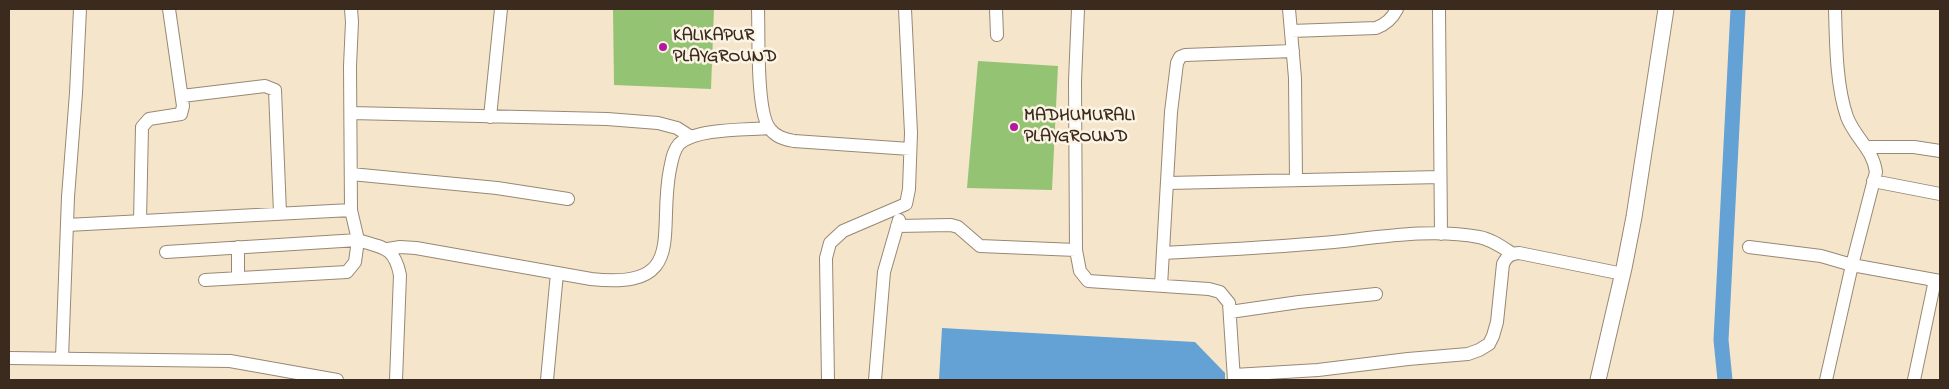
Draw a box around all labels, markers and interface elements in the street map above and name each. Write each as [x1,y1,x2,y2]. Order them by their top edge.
place label: KALIKAPUR PLAYGROUND [673,26,777,68]
marker: KALIKAPUR PLAYGROUND [657,41,669,53]
place label: MADHUMURALI PLAYGROUND [1024,106,1135,148]
marker: MADHUMURALI PLAYGROUND [1008,121,1020,133]

